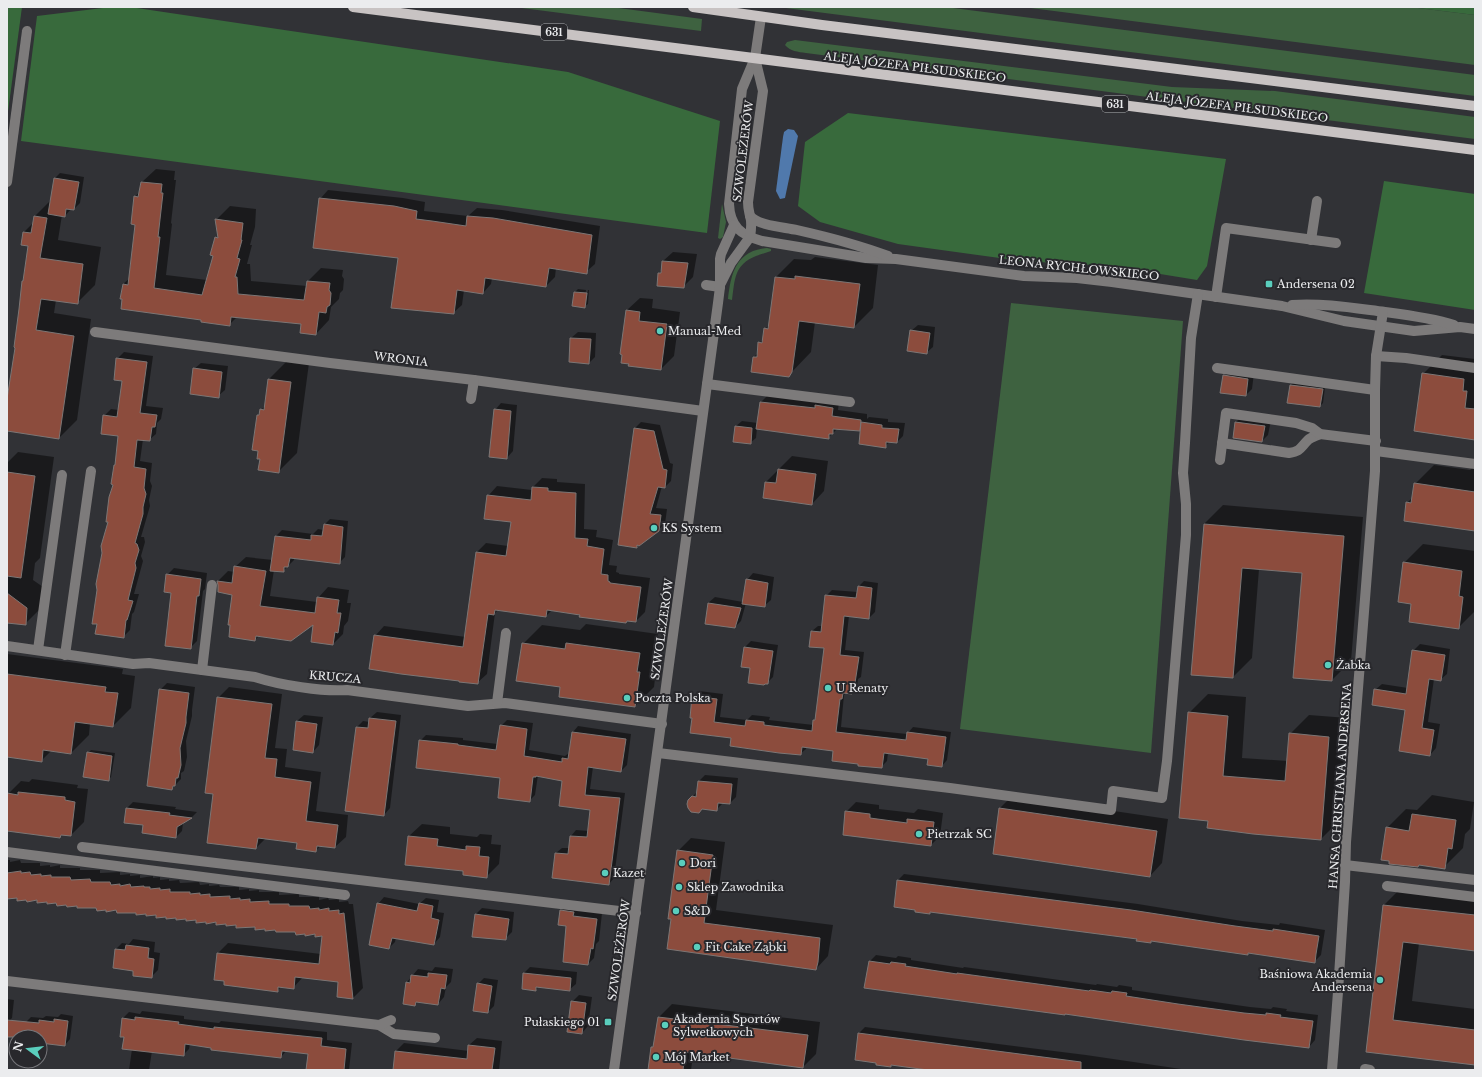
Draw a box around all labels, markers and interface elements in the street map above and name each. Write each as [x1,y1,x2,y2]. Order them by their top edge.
road number: 631 [541,24,567,40]
street label: ALEJA JÓZEFA PIŁSUDSKIEGO [822,49,1007,85]
street label: ALEJA JÓZEFA PIŁSUDSKIEGO [1144,89,1329,125]
road number: 631 [1102,96,1128,112]
street label: SZWOLEŻERÓW [730,98,756,203]
street label: LEONA RYCHŁOWSKIEGO [998,253,1160,283]
place label: Andersena 02 [1276,277,1355,291]
marker: Andersena 02 [1264,279,1274,289]
place label: Manual-Med [668,324,742,338]
marker: Manual-Med [655,326,665,336]
street label: WRONIA [372,349,429,369]
place label: KS System [662,521,722,535]
marker: KS System [649,523,659,533]
street label: SZWOLEŻERÓW [648,576,676,681]
place label: Żabka [1336,658,1372,672]
marker: Żabka [1323,660,1333,670]
street label: KRUCZA [308,668,362,686]
place label: U Renaty [836,681,888,695]
street label: HANSA CHRISTIANA ANDERSENA [1326,682,1354,889]
marker: U Renaty [823,683,833,693]
place label: Poczta Polska [635,691,711,705]
marker: Poczta Polska [622,693,632,703]
place label: Pietrzak SC [927,827,992,841]
marker: Pietrzak SC [914,829,924,839]
place label: Dori [690,856,716,870]
marker: Dori [677,858,687,868]
place label: Kazet [613,866,645,880]
marker: Kazet [600,868,610,878]
place label: Sklep Zawodnika [687,880,785,894]
marker: Sklep Zawodnika [674,882,684,892]
street label: SZWOLEŻERÓW [605,897,633,1002]
place label: S&D [684,904,711,918]
marker: S&D [671,906,681,916]
place label: Fit Cake Ząbki [705,940,787,954]
marker: Fit Cake Ząbki [692,942,702,952]
place label: Baśniowa Akademia Andersena [1259,967,1373,994]
marker: Baśniowa Akademia Andersena [1375,975,1385,985]
place label: Akademia Sportów Sylwetkowych [672,1012,781,1039]
place label: Pułaskiego 01 [524,1015,600,1029]
marker: Pułaskiego 01 [603,1017,613,1027]
marker: Akademia Sportów Sylwetkowych [660,1020,670,1030]
north arrow [8,1029,48,1069]
text: N [10,1039,27,1053]
place label: Mój Market [664,1050,730,1064]
marker: Mój Market [651,1052,661,1062]

